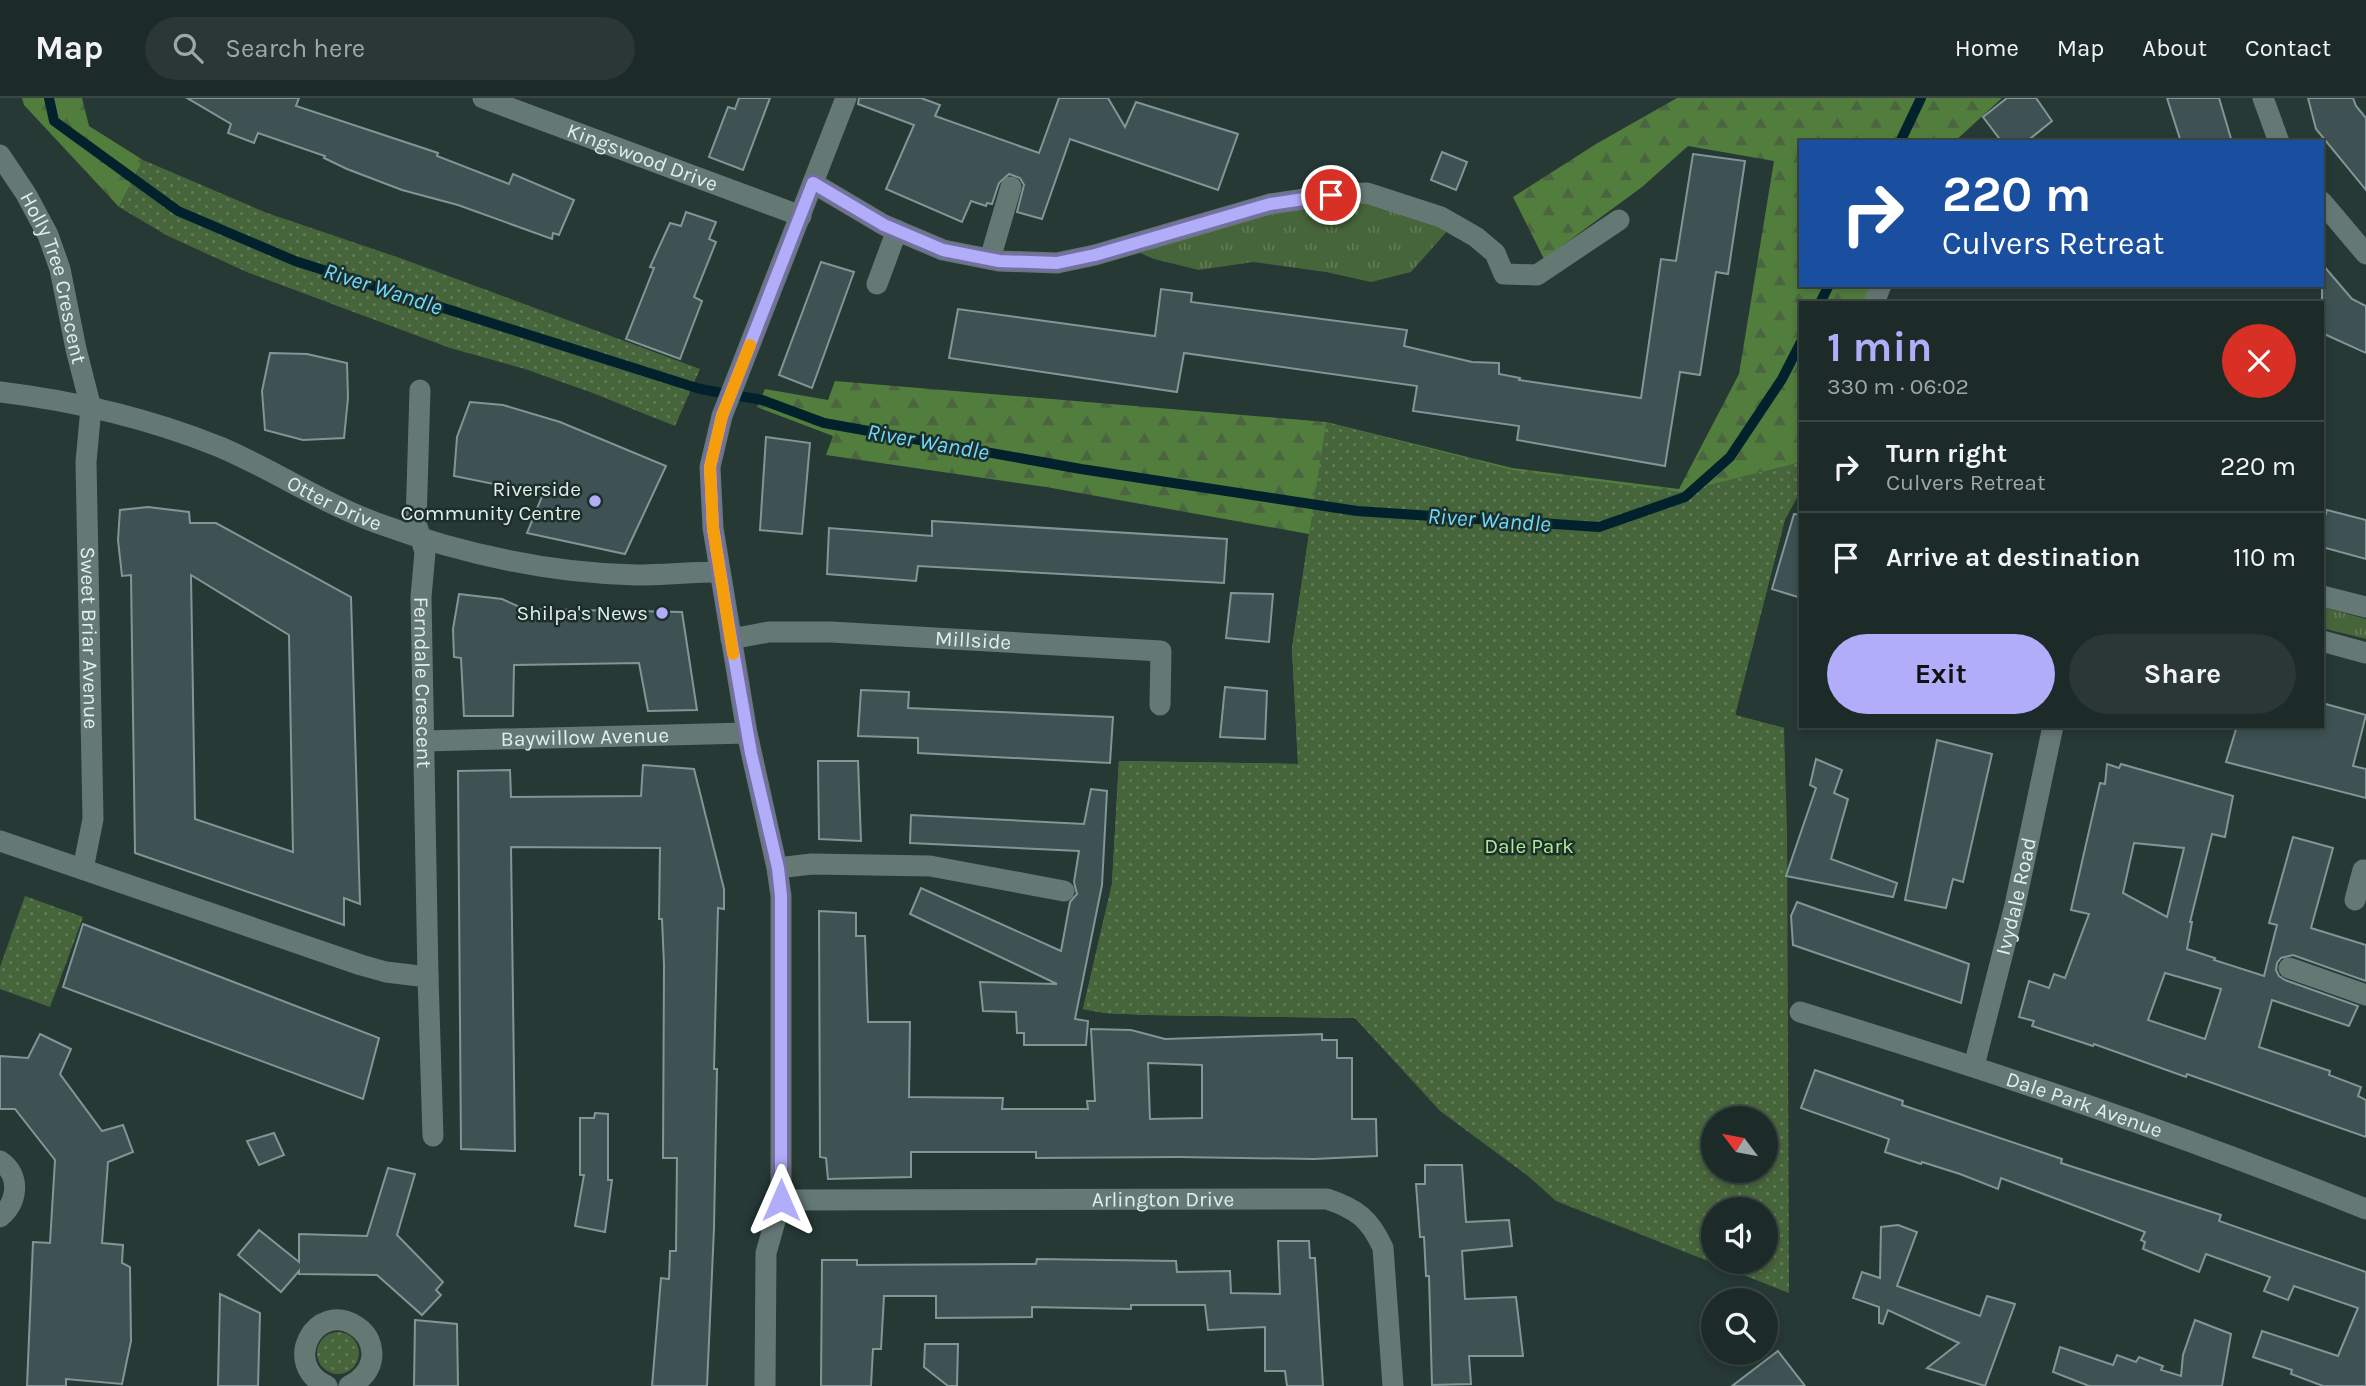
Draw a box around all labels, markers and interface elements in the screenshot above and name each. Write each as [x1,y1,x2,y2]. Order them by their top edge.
search box [145,17,635,80]
text: Map [35,29,103,67]
icon: search [169,29,207,67]
text: Search here [225,33,365,64]
text: Home [1955,34,2019,62]
text: Map [2057,34,2104,62]
text: About [2142,34,2207,62]
text: Contact [2245,34,2331,62]
street label: Kingswood Drive [564,118,721,196]
pin [1301,165,1361,225]
text: 220 m [1942,166,2091,223]
icon: right [1827,168,1918,259]
icon: arrive [1312,176,1350,214]
street label: Holly Tree Crescent [15,188,91,366]
text: Culvers Retreat [1942,225,2164,262]
water label: River Wandle [320,257,446,321]
text: 1 min [1827,322,1932,372]
button: close [2222,324,2296,398]
text: 330 m · 06:02 [1827,373,1969,400]
water label: River Wandle [865,418,991,466]
text: Turn right [1886,438,2007,469]
icon: right [1827,448,1865,486]
text: 220 m [2220,451,2296,482]
text: Culvers Retreat [1886,469,2046,496]
street label: Otter Drive [283,470,385,536]
place label: Riverside Community Centre [400,477,581,525]
marker: Riverside Community Centre [587,493,603,509]
water label: River Wandle [1426,502,1552,538]
icon: arrive [1827,539,1865,577]
text: Arrive at destination [1886,542,2140,573]
text: 110 m [2233,542,2296,573]
street label: Sweet Briar Avenue [76,546,103,729]
street label: Ferndale Crescent [409,596,436,769]
place label: Shilpa's News [516,601,648,625]
marker: Shilpa's News [654,605,670,621]
street label: Millside [934,626,1012,654]
button: Exit [1827,634,2055,714]
button: Share [2069,634,2296,714]
street label: Baywillow Avenue [500,723,669,751]
park label: Dale Park [1484,834,1574,858]
street label: Ivydale Road [1991,835,2041,958]
street label: Dale Park Avenue [2003,1067,2166,1143]
north arrow [1701,1106,1778,1183]
map controls [1701,1106,1778,1365]
position arrow [744,1163,818,1237]
street label: Arlington Drive [1092,1187,1234,1211]
button: sound [1701,1197,1778,1274]
button: search [1701,1288,1778,1365]

